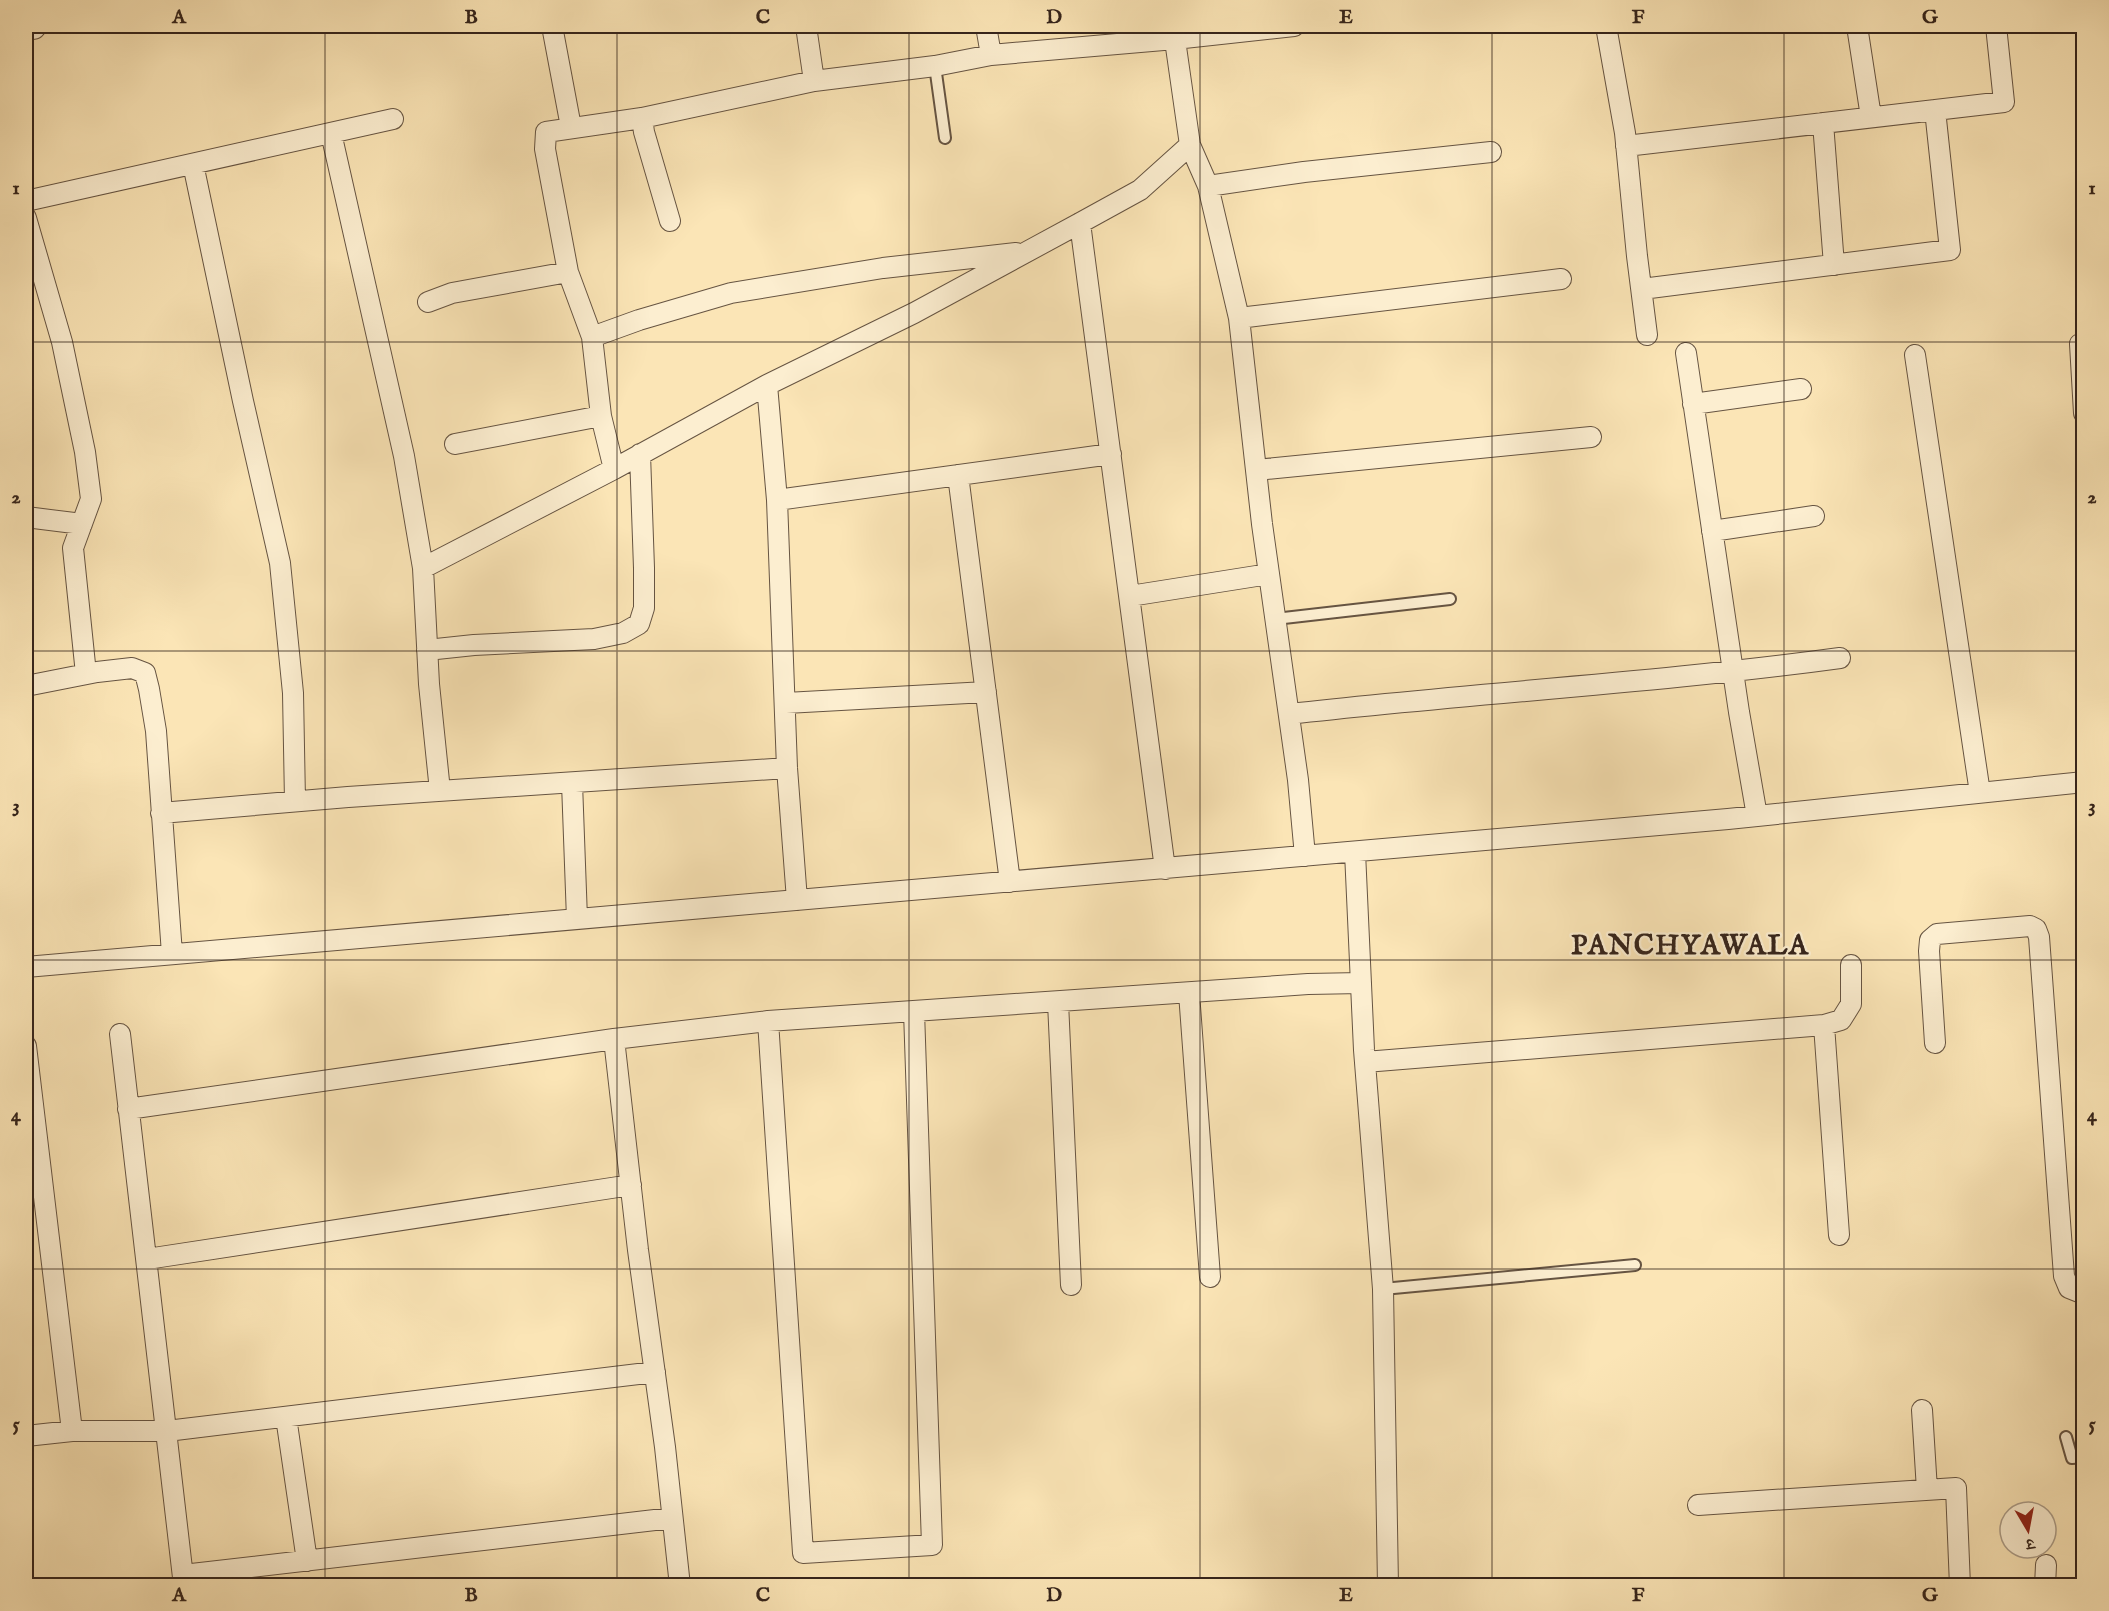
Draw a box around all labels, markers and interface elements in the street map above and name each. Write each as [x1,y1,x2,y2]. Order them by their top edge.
text: A [171,5,187,30]
text: B [464,5,478,30]
text: C [756,5,770,30]
text: D [1046,5,1062,30]
text: E [1339,5,1353,30]
text: F [1632,5,1645,30]
text: G [1922,5,1939,30]
text: 1 [12,176,20,201]
text: 1 [2088,176,2096,201]
text: 2 [11,485,21,510]
text: 2 [2087,485,2097,510]
text: 3 [12,794,20,819]
text: 3 [2088,794,2096,819]
district label: PANCHYAWALA [1571,929,1809,964]
text: 4 [11,1103,22,1128]
text: 4 [2087,1103,2098,1128]
text: 5 [12,1412,20,1437]
text: 5 [2088,1412,2096,1437]
north arrow [1998,1500,2058,1560]
text: उ [2023,1532,2037,1554]
text: A [171,1583,187,1608]
text: B [464,1583,478,1608]
text: C [756,1583,770,1608]
text: D [1046,1583,1062,1608]
text: E [1339,1583,1353,1608]
text: F [1632,1583,1645,1608]
text: G [1922,1583,1939,1608]

